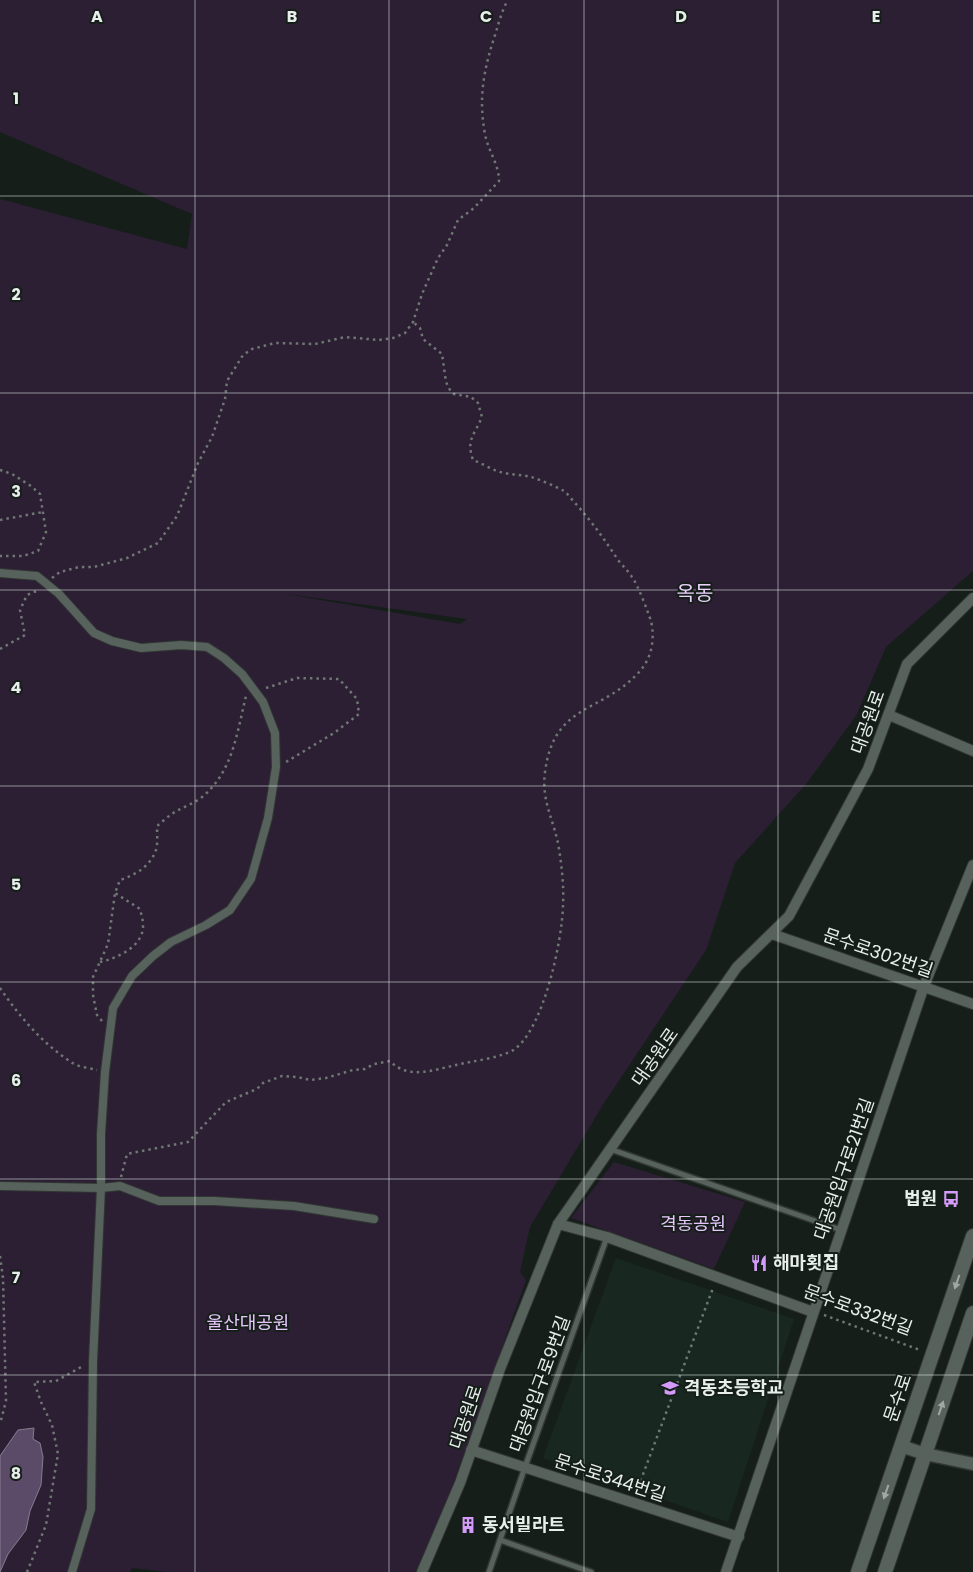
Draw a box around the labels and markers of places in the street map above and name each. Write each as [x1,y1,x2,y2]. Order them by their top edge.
place label: 법원 [904,1186,937,1211]
bus stop icon: 법원 [941,1189,961,1209]
place label: 해마횟집 [773,1250,839,1275]
restaurant icon: 해마횟집 [749,1253,769,1273]
place label: 격동초등학교 [684,1375,783,1400]
school or university icon: 격동초등학교 [660,1378,680,1398]
place label: 동서빌라트 [482,1512,565,1537]
building icon: 동서빌라트 [458,1515,478,1535]

